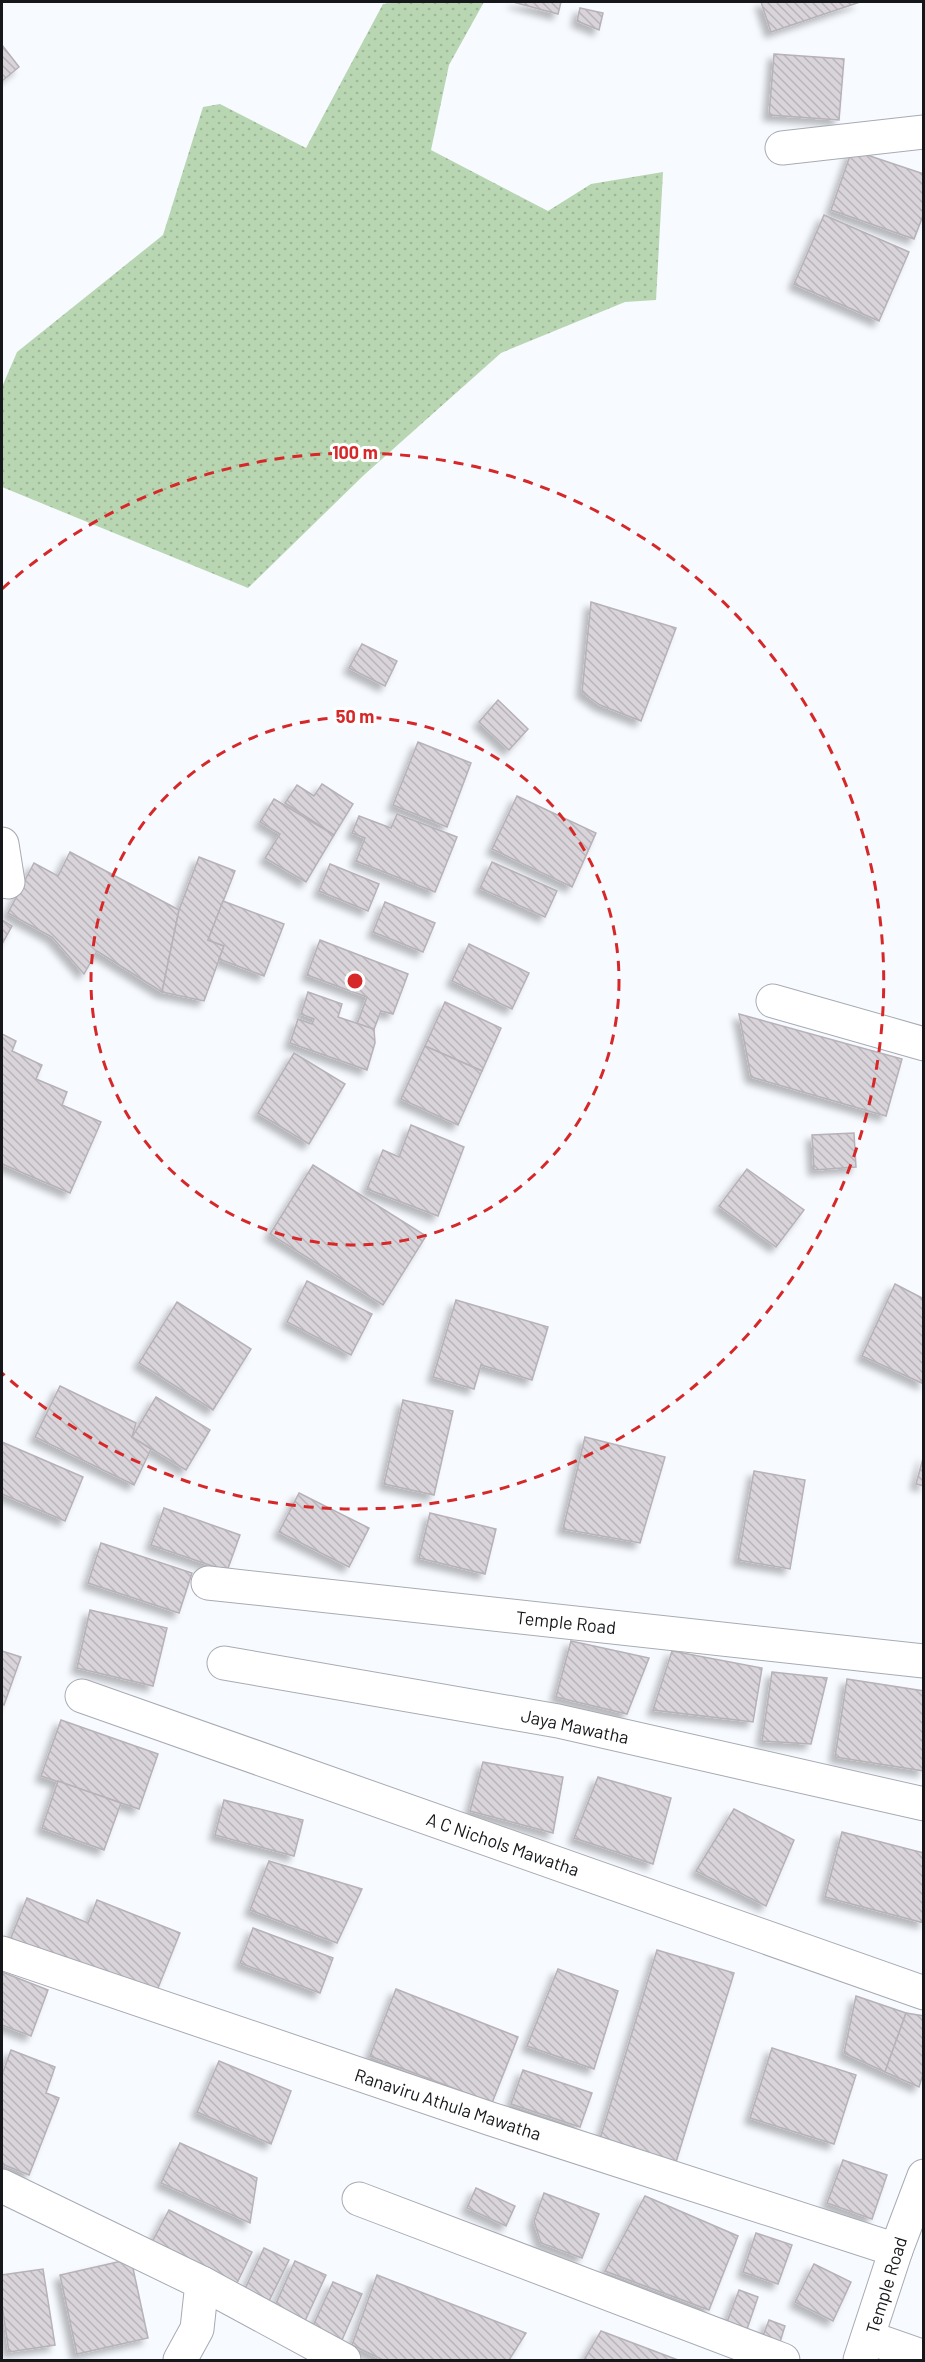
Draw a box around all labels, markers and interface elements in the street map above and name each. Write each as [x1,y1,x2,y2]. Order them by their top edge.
text: 100 m [332,441,378,463]
text: 50 m [336,705,374,727]
centre of rings [345,971,365,991]
street label: Temple Road [515,1606,617,1638]
street label: Jaya Mawatha [519,1704,631,1748]
street label: A C Nichols Mawatha [424,1808,582,1880]
street label: Ranaviru Athula Mawatha [352,2063,544,2145]
street label: Temple Road [861,2234,911,2336]

